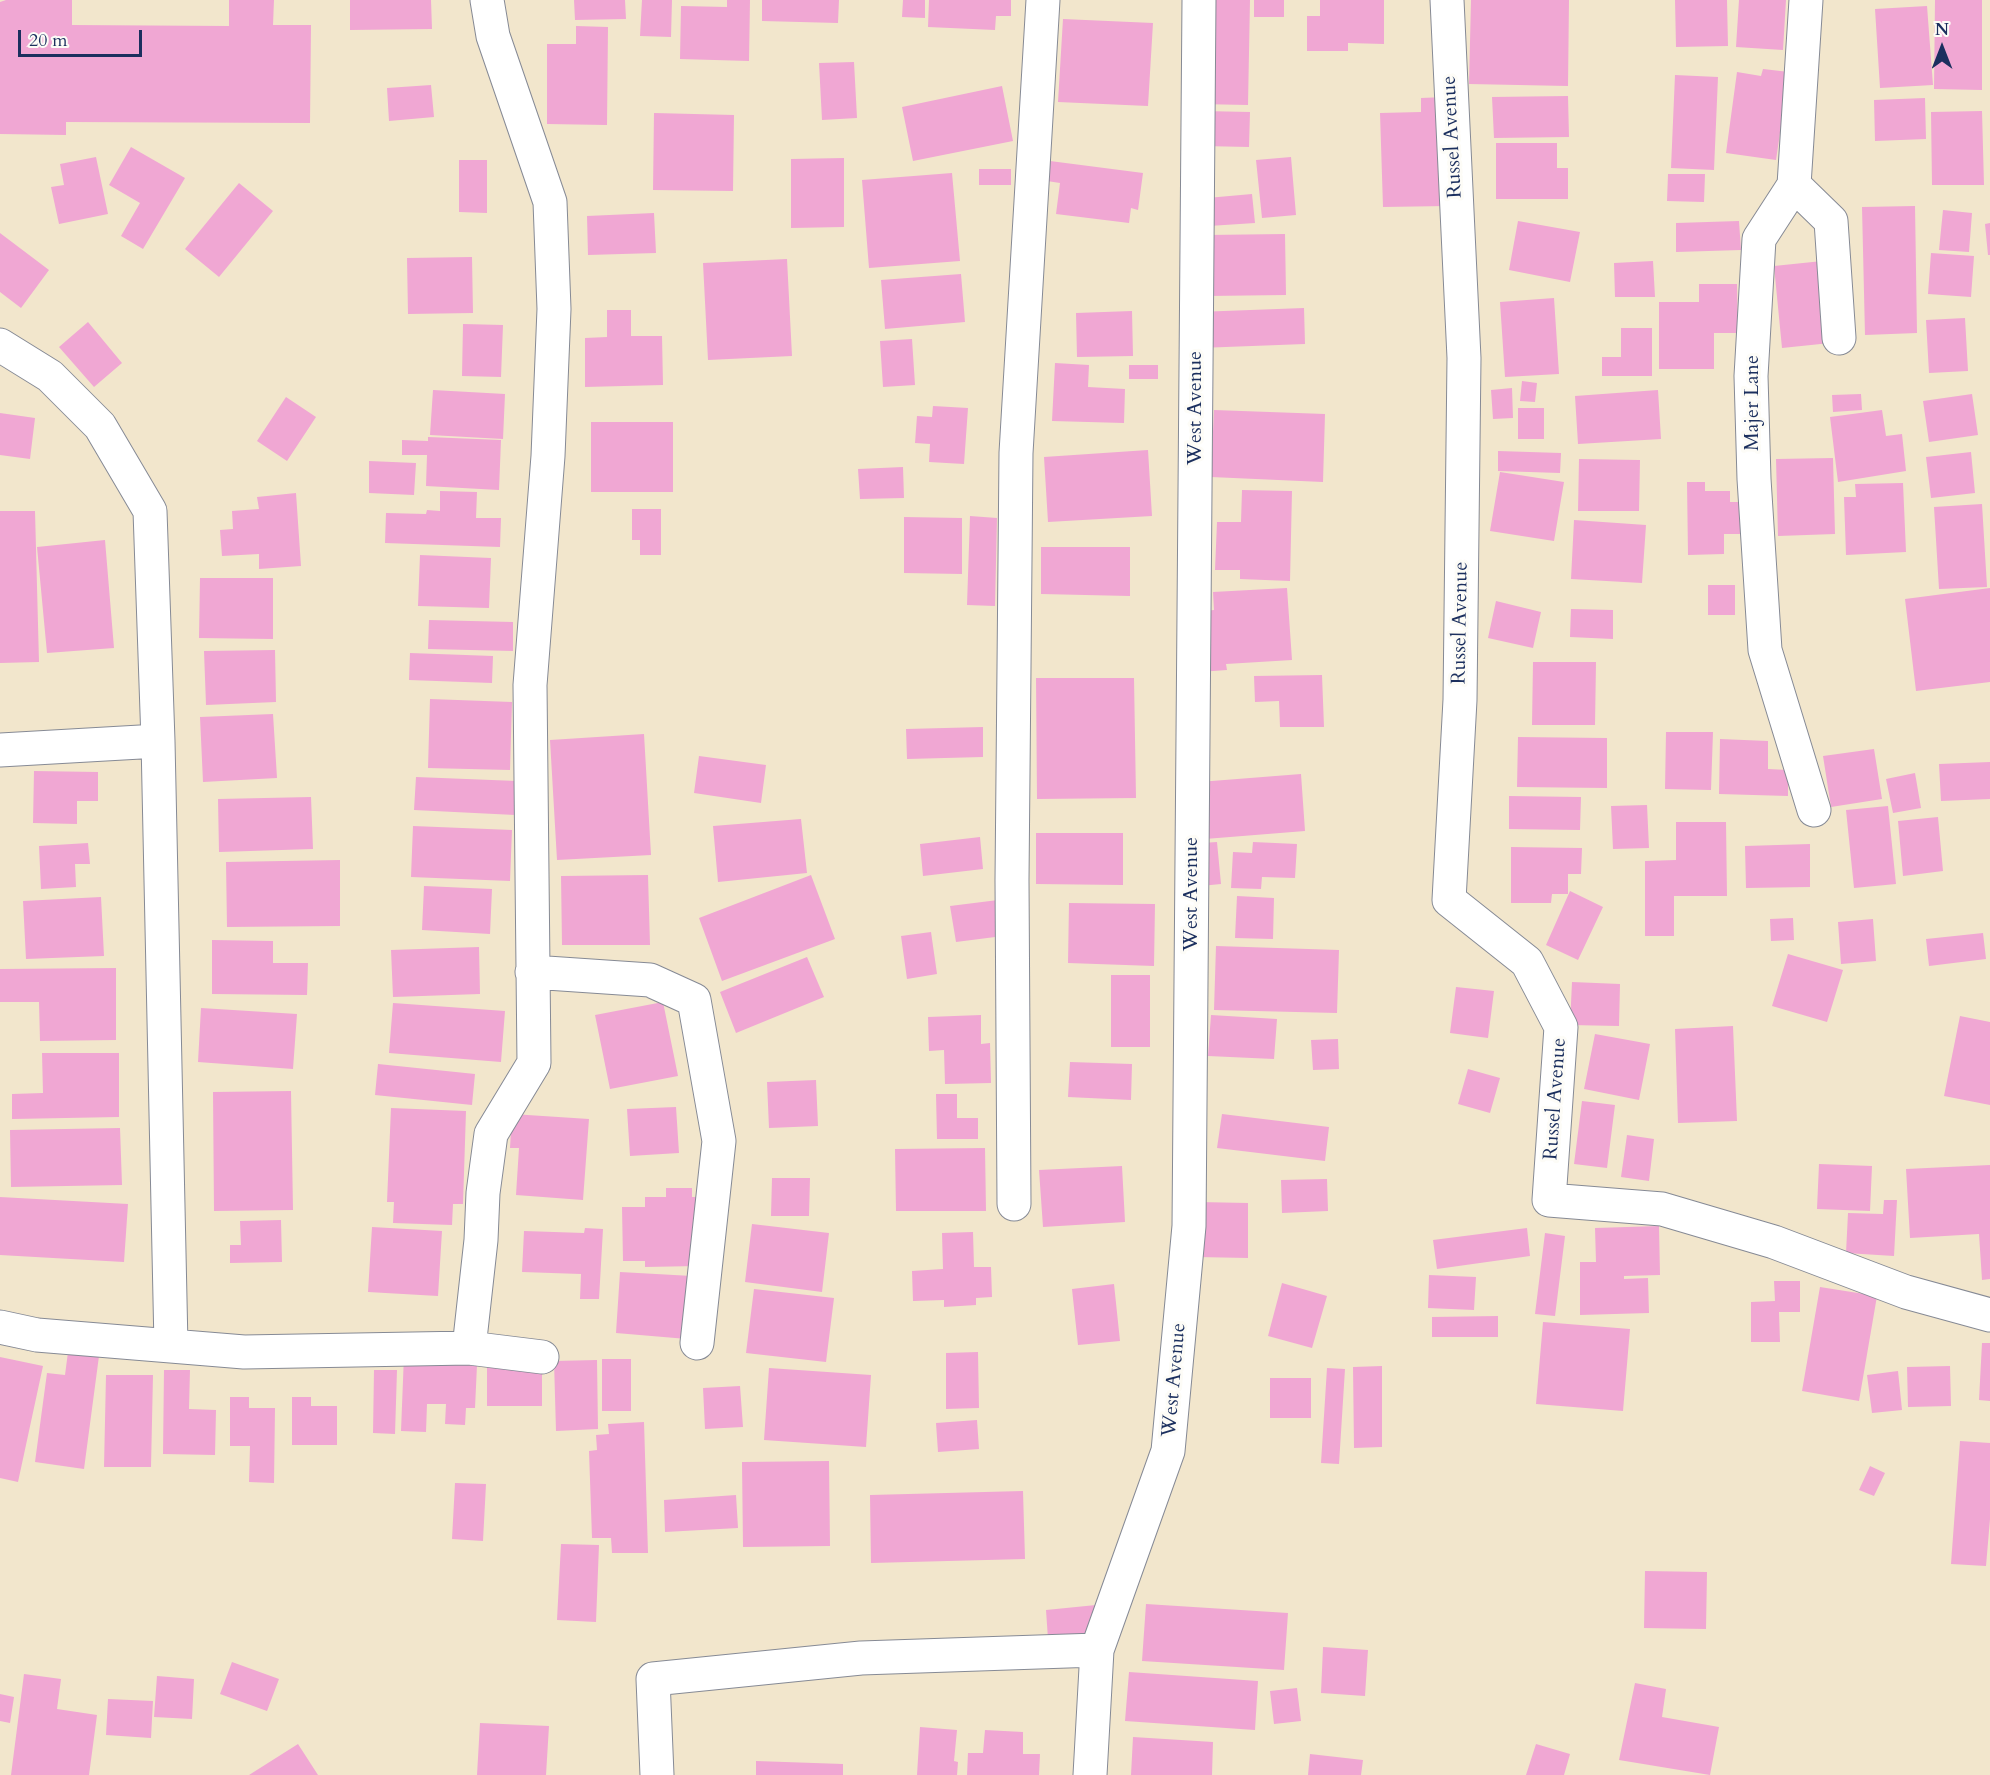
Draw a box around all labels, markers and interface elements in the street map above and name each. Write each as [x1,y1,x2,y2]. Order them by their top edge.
scale bar [21,18,146,56]
north arrow [1912,18,1972,78]
text: N [1935,19,1949,41]
text: 20 m [29,28,68,53]
street label: Russel Avenue [1438,75,1468,199]
street label: West Avenue [1184,351,1208,465]
street label: Majer Lane [1741,355,1765,451]
street label: Russel Avenue [1448,561,1474,685]
street label: West Avenue [1180,837,1204,951]
street label: Russel Avenue [1540,1037,1572,1161]
street label: West Avenue [1158,1322,1192,1438]

